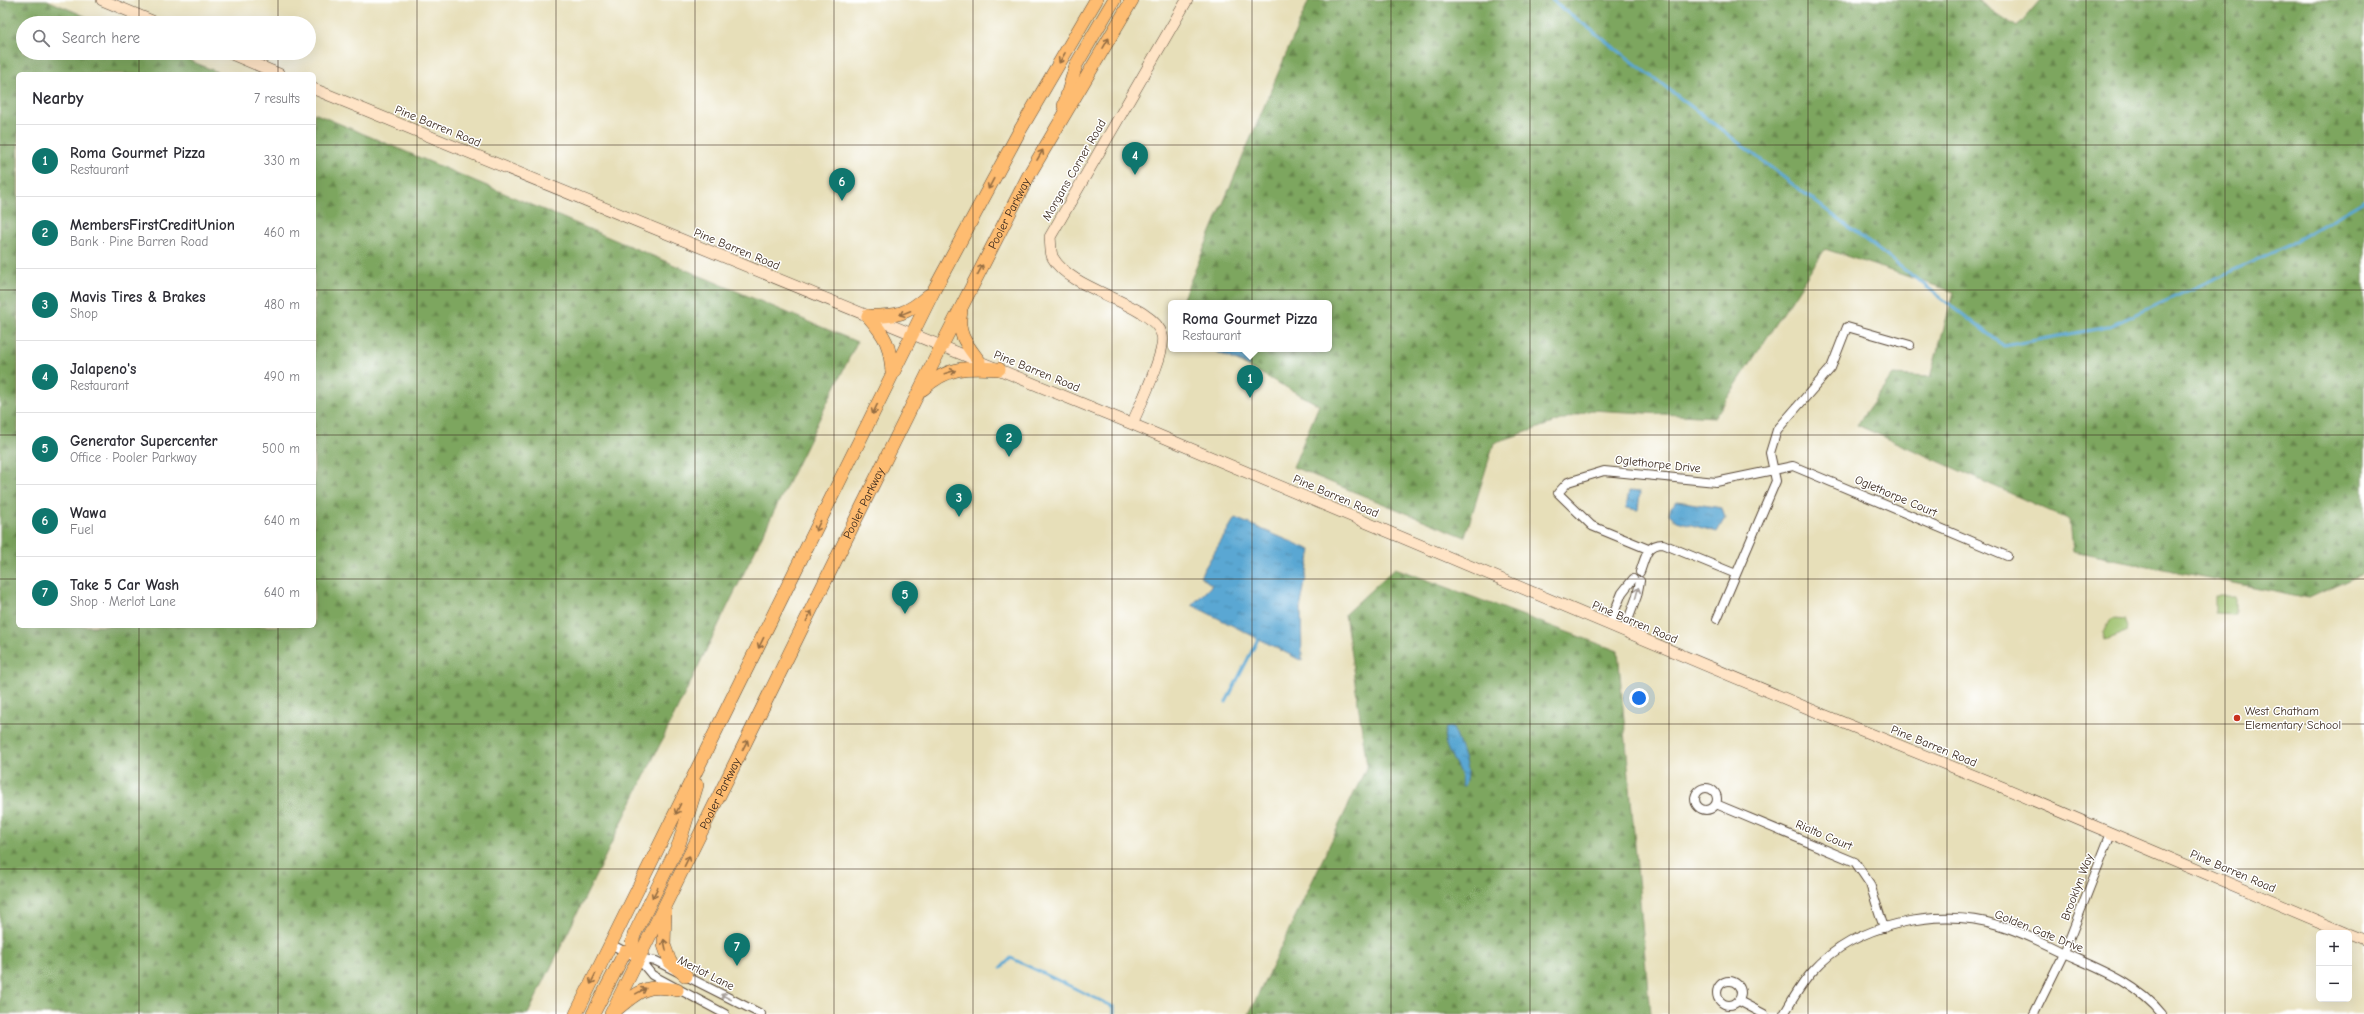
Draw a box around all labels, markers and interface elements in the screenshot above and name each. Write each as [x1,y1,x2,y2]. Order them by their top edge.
search box [16,16,316,60]
icon: search [30,27,52,49]
text: Search here [62,29,140,47]
one-way arrow [1103,37,1111,49]
one-way arrow [1058,52,1066,64]
text: Nearby [32,89,83,108]
text: 7 results [254,91,300,106]
street label: Pine Barren Road [393,102,483,150]
street label: Morgans Corner Road [1039,117,1109,223]
pin: 4 [1122,142,1148,175]
text: Roma Gourmet Pizza [70,144,205,162]
one-way arrow [1037,149,1045,161]
text: 1 [42,153,48,168]
text: 330 m [264,153,300,168]
text: Restaurant [70,162,129,177]
pin: 6 [829,168,855,201]
street label: Pooler Parkway [985,175,1033,251]
one-way arrow [987,178,994,190]
text: MembersFirstCreditUnion [70,216,235,234]
text: 2 [42,225,48,240]
text: 460 m [264,225,300,240]
street label: Pine Barren Road [692,225,782,273]
text: Bank · Pine Barren Road [70,234,208,249]
one-way arrow [977,264,984,276]
text: Mavis Tires & Brakes [70,288,206,306]
text: 3 [42,297,48,312]
text: 480 m [264,297,300,312]
popup [1168,300,1332,352]
text: Shop [70,306,98,321]
one-way arrow [899,309,911,317]
text: Roma Gourmet Pizza [1182,310,1318,328]
text: Restaurant [1182,328,1241,343]
street label: Pine Barren Road [992,347,1082,395]
text: Jalapeno's [70,360,136,378]
pin: 1 [1237,365,1263,398]
one-way arrow [944,368,957,375]
text: 4 [42,369,48,384]
text: 490 m [264,369,300,384]
text: Restaurant [70,378,129,393]
one-way arrow [871,403,878,415]
pin: 2 [996,424,1022,457]
text: Generator Supercenter [70,432,218,450]
text: 5 [42,441,48,456]
text: 500 m [262,441,300,456]
text: Office · Pooler Parkway [70,450,197,465]
street label: Oglethorpe Drive [1615,453,1701,475]
street label: Pooler Parkway [840,465,888,541]
street label: Pine Barren Road [1291,472,1381,520]
street label: Oglethorpe Court [1853,472,1940,520]
pin: 3 [946,484,972,517]
text: Wawa [70,504,107,522]
text: 6 [42,513,48,528]
text: 640 m [264,513,300,528]
one-way arrow [814,520,822,532]
text: Fuel [70,522,94,537]
text: Take 5 Car Wash [70,576,179,594]
pin: 5 [892,581,918,614]
text: 7 [42,585,48,600]
text: 640 m [264,585,300,600]
one-way arrow [1634,587,1642,600]
text: Shop · Merlot Lane [70,594,176,609]
street label: Pine Barren Road [1590,598,1680,646]
one-way arrow [806,610,813,622]
one-way arrow [757,636,764,648]
your location [1629,688,1649,708]
place label: West Chatham Elementary School [2245,704,2341,732]
marker: West Chatham Elementary School [2232,713,2242,723]
street label: Pine Barren Road [1889,722,1979,770]
one-way arrow [741,739,749,751]
street label: Pooler Parkway [697,755,744,832]
one-way arrow [674,803,681,815]
street label: Rialto Court [1794,817,1855,853]
street label: Pine Barren Road [2188,847,2278,895]
street label: Brooklyn Way [2058,851,2096,922]
one-way arrow [683,855,691,867]
one-way arrow [650,887,658,899]
street label: Golden Gate Drive [1993,907,2085,955]
map controls [2316,930,2352,1002]
button: + [2316,930,2352,966]
pin: 7 [724,933,750,966]
one-way arrow [661,939,669,952]
street label: Merlot Lane [675,953,737,993]
button: − [2316,966,2352,1002]
one-way arrow [589,973,596,985]
one-way arrow [635,987,647,994]
one-way arrow [720,992,732,1000]

